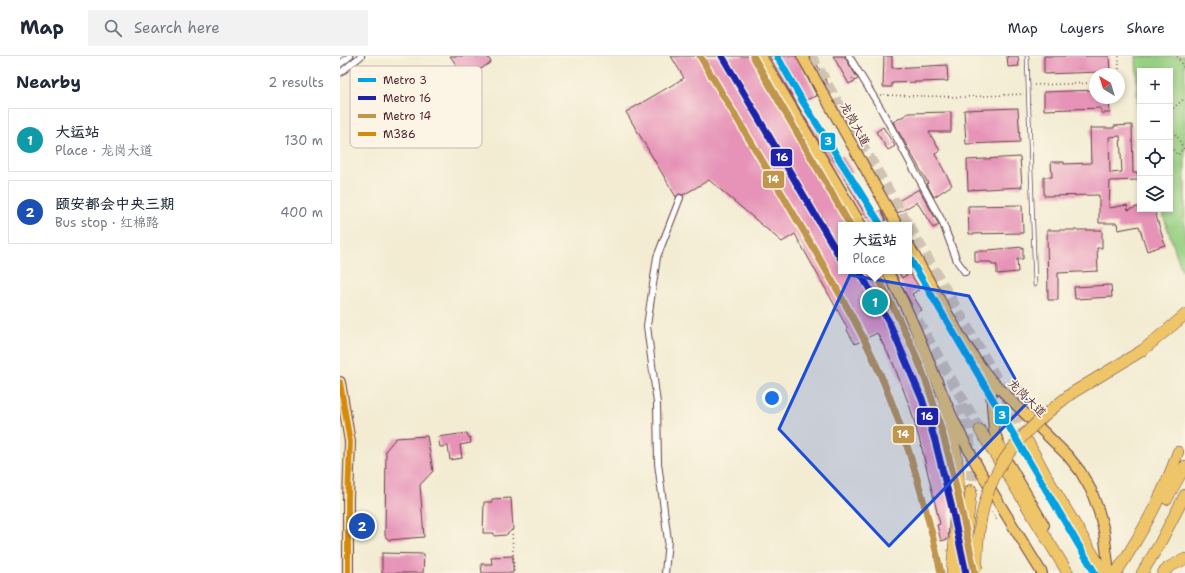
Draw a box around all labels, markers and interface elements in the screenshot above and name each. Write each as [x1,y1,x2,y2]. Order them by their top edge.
search box [88,10,368,46]
text: Map [20,15,64,40]
icon: search [102,17,124,39]
text: Search here [134,18,220,38]
text: Map [1008,19,1038,37]
text: Layers [1060,19,1104,37]
text: Share [1126,19,1165,37]
legend [350,66,482,148]
north arrow [1089,68,1125,104]
map controls [1137,68,1173,212]
button: + [1137,68,1173,104]
text: Nearby [16,71,81,93]
text: Metro 3 [383,73,427,88]
text: 2 results [268,74,324,91]
text: Metro 16 [383,91,431,106]
street label: 龙岗大道 [836,99,874,149]
button: − [1137,104,1173,140]
text: Metro 14 [383,109,431,124]
text: 大运站 [55,122,100,142]
text: M386 [383,127,416,142]
text: 1 [27,132,33,149]
text: 130 m [285,132,323,149]
line badge: 3 [820,132,836,151]
text: 3 [824,134,832,149]
button: locate [1137,140,1173,176]
text: Place · 龙岗大道 [55,142,153,159]
line badge: 16 [770,148,793,167]
text: 16 [776,150,789,165]
line badge: 14 [762,170,785,189]
text: 14 [767,172,780,187]
button: layers [1137,176,1173,212]
text: 颐安都会中央三期 [55,194,175,214]
text: 2 [25,204,35,221]
text: 400 m [280,204,323,221]
text: Bus stop · 红棉路 [55,214,159,231]
popup [838,222,912,274]
text: 大运站 [852,230,898,250]
text: Place [852,250,886,267]
pin: 1 [862,287,888,317]
street label: 龙岗大道 [1004,375,1050,421]
your location [762,388,782,408]
line badge: 3 [994,405,1010,425]
line badge: 16 [916,407,939,426]
text: 3 [998,408,1006,423]
text: 16 [921,409,934,424]
line badge: 14 [892,425,915,444]
text: 14 [897,427,910,442]
pin: 2 [349,511,375,541]

